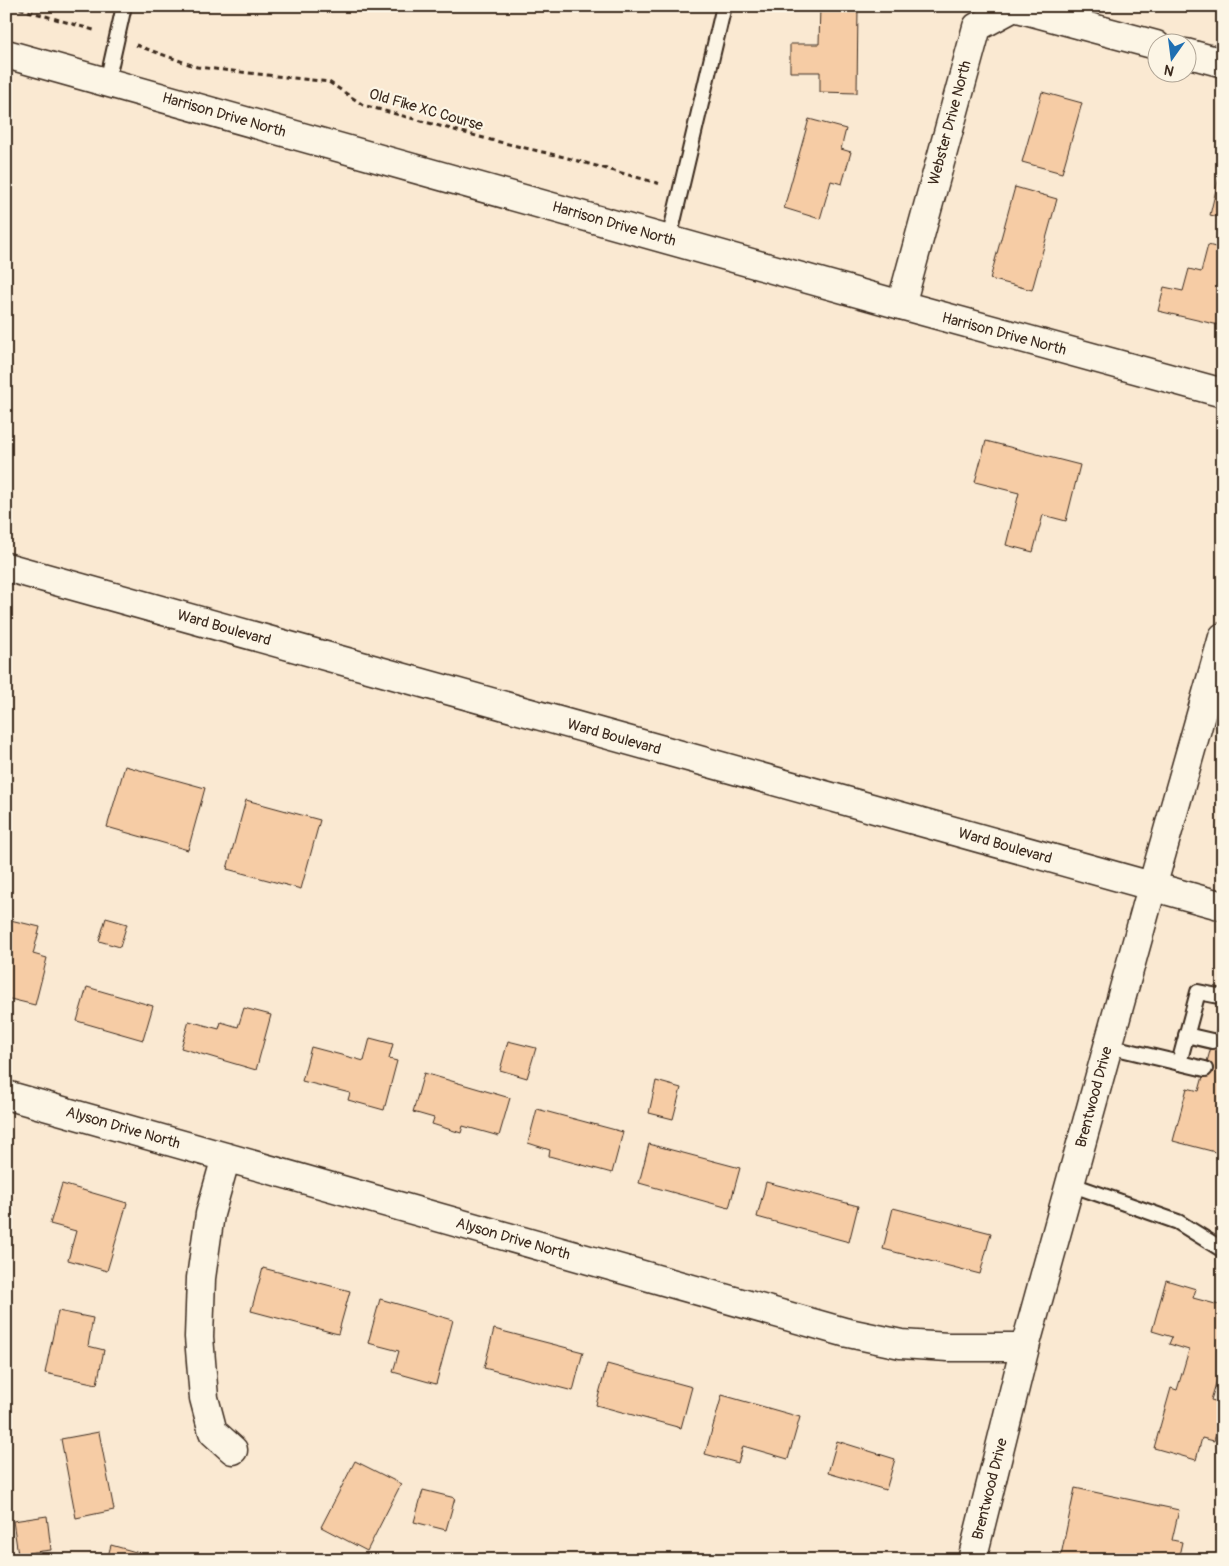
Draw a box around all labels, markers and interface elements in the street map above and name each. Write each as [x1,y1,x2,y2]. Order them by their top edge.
north arrow [1146,32,1196,82]
street label: Webster Drive North [924,59,976,187]
text: N [1162,61,1176,80]
street label: Old Fike XC Course [367,85,486,136]
street label: Harrison Drive North [160,88,288,142]
street label: Harrison Drive North [550,197,678,251]
street label: Harrison Drive North [940,308,1068,360]
street label: Ward Boulevard [175,606,273,650]
street label: Ward Boulevard [565,715,663,759]
street label: Ward Boulevard [956,824,1054,868]
street label: Brentwood Drive [1071,1044,1117,1150]
street label: Alyson Drive North [64,1103,182,1153]
street label: Alyson Drive North [454,1214,572,1264]
street label: Brentwood Drive [968,1436,1012,1542]

